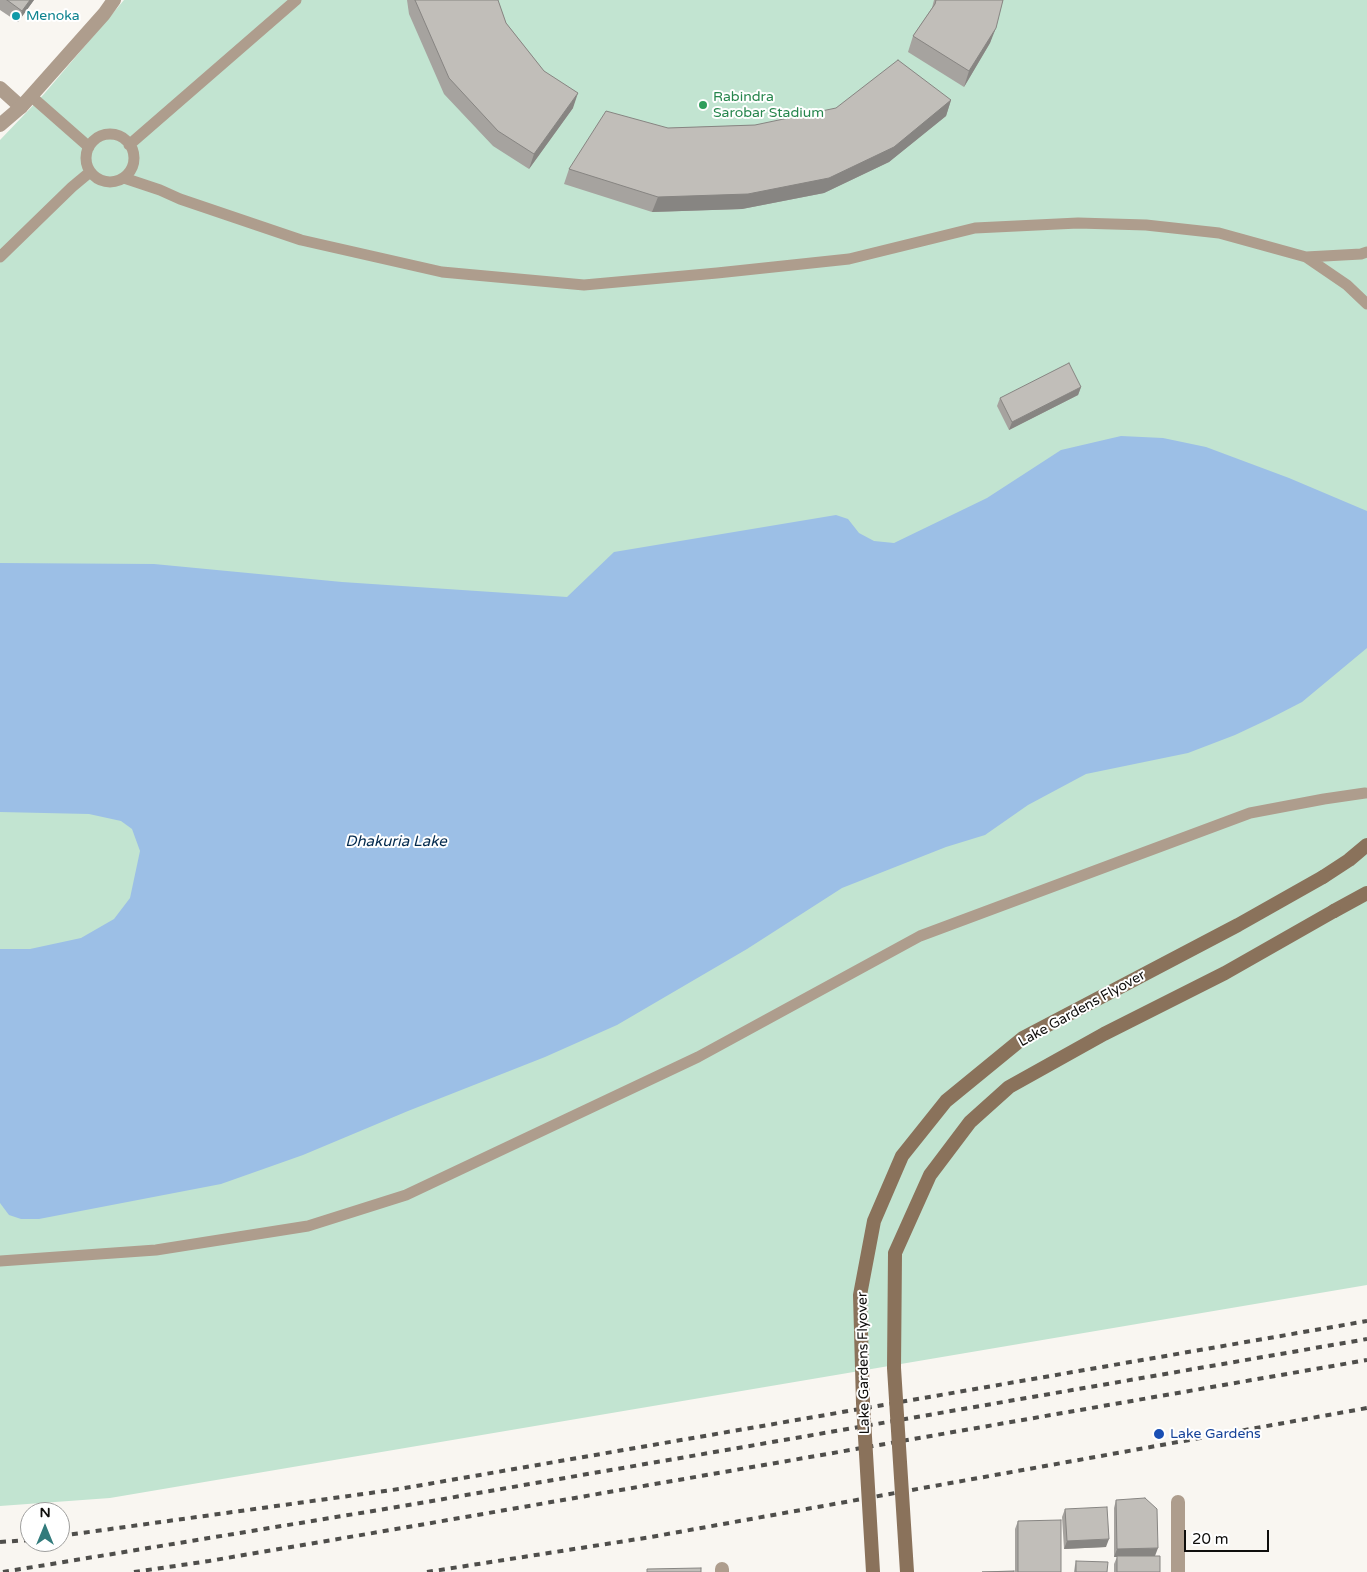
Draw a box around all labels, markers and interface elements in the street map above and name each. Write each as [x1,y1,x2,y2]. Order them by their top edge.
place label: Menoka [26,8,80,24]
marker: Menoka [10,10,22,22]
place label: Rabindra Sarobar Stadium [713,89,824,121]
marker: Rabindra Sarobar Stadium [697,99,709,111]
water label: Dhakuria Lake [345,833,447,851]
street label: Lake Gardens Flyover [1016,967,1148,1051]
street label: Lake Gardens Flyover [854,1292,874,1434]
place label: Lake Gardens [1170,1426,1261,1442]
marker: Lake Gardens [1152,1427,1166,1441]
north arrow [20,1502,70,1552]
text: N [39,1504,51,1521]
scale bar [1187,1520,1272,1552]
text: 20 m [1192,1530,1229,1548]

